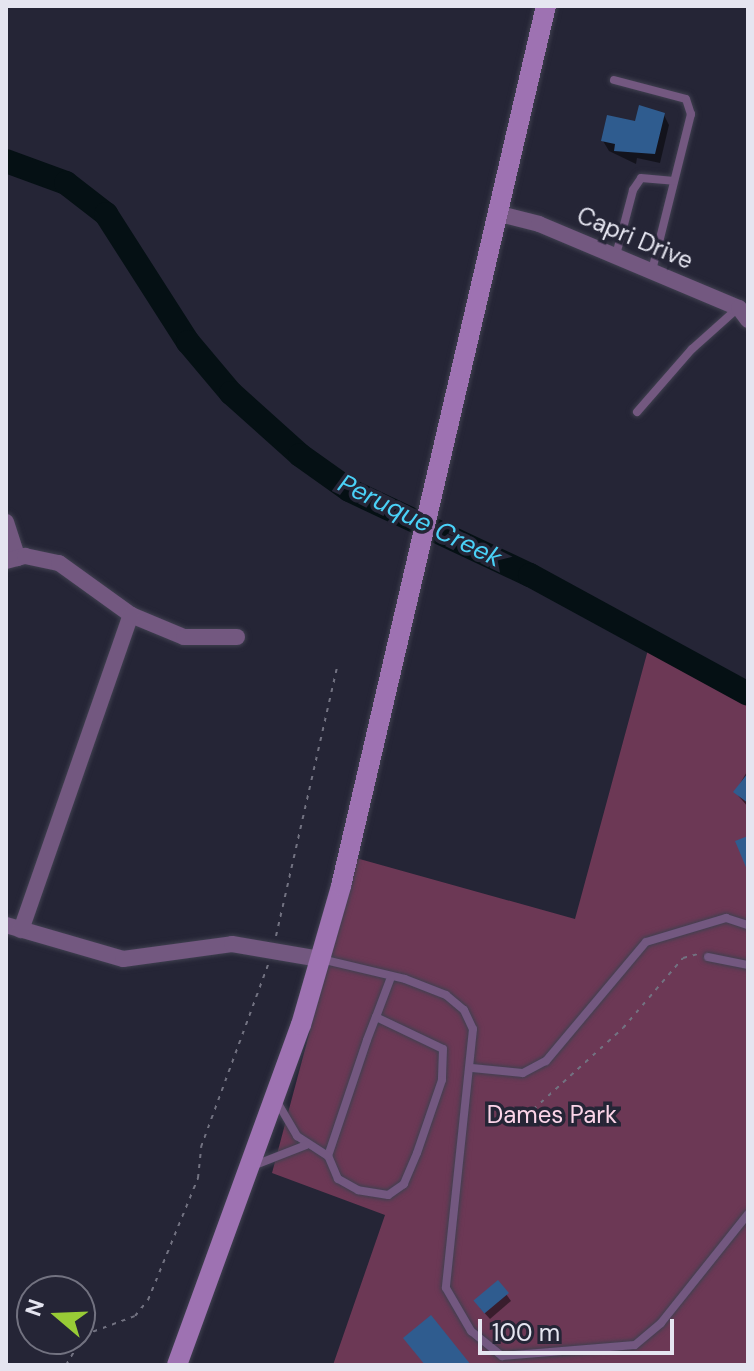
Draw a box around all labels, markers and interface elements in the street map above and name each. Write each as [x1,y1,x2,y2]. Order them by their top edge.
street label: Capri Drive [573,201,697,275]
water label: Peruque Creek [333,468,507,574]
park label: Dames Park [487,1101,617,1129]
north arrow [16,1275,96,1355]
text: N [18,1295,51,1320]
scale bar [482,1303,678,1353]
text: 100 m [492,1317,560,1348]

